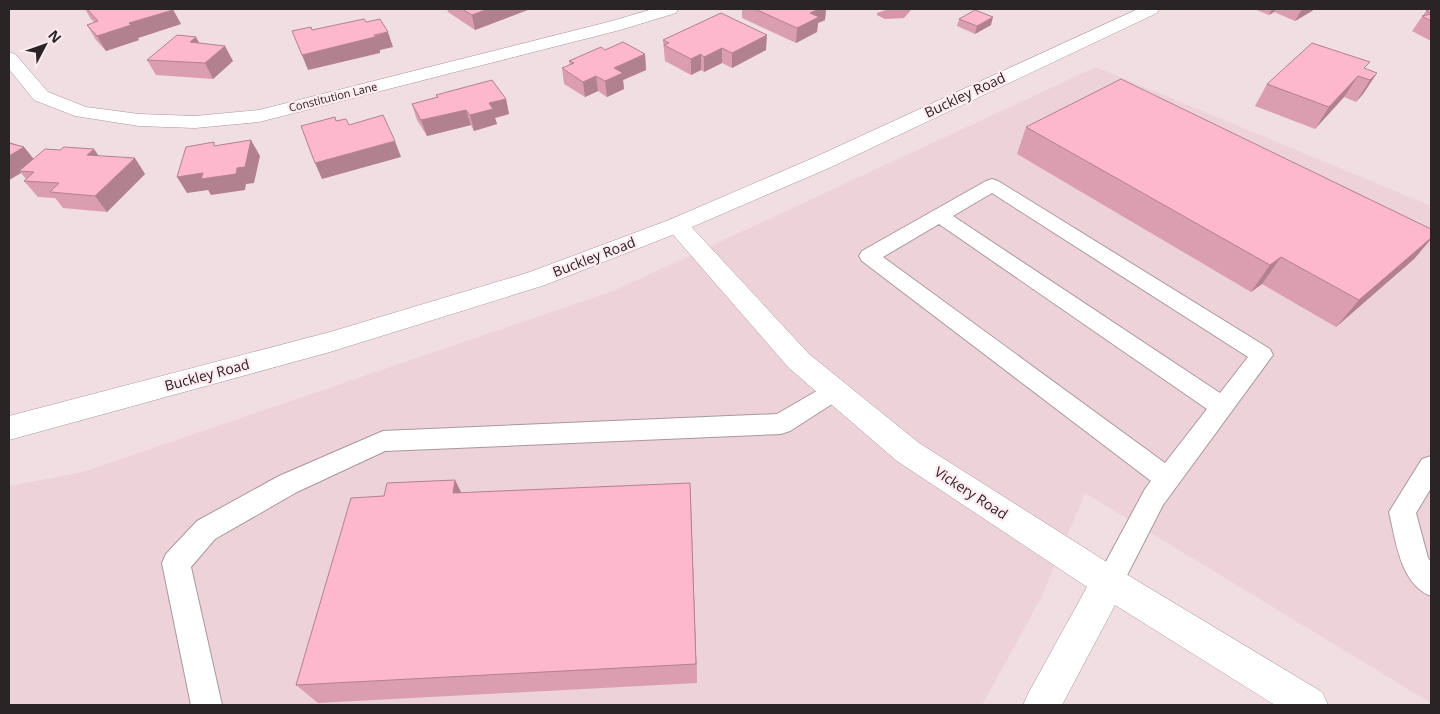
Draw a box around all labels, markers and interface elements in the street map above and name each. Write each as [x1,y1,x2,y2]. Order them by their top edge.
north arrow [20,20,70,70]
text: N [44,26,66,47]
street label: Buckley Road [921,68,1008,122]
street label: Constitution Lane [287,78,379,115]
street label: Buckley Road [550,232,638,281]
street label: Buckley Road [162,354,251,395]
street label: Vickery Road [931,462,1012,523]

